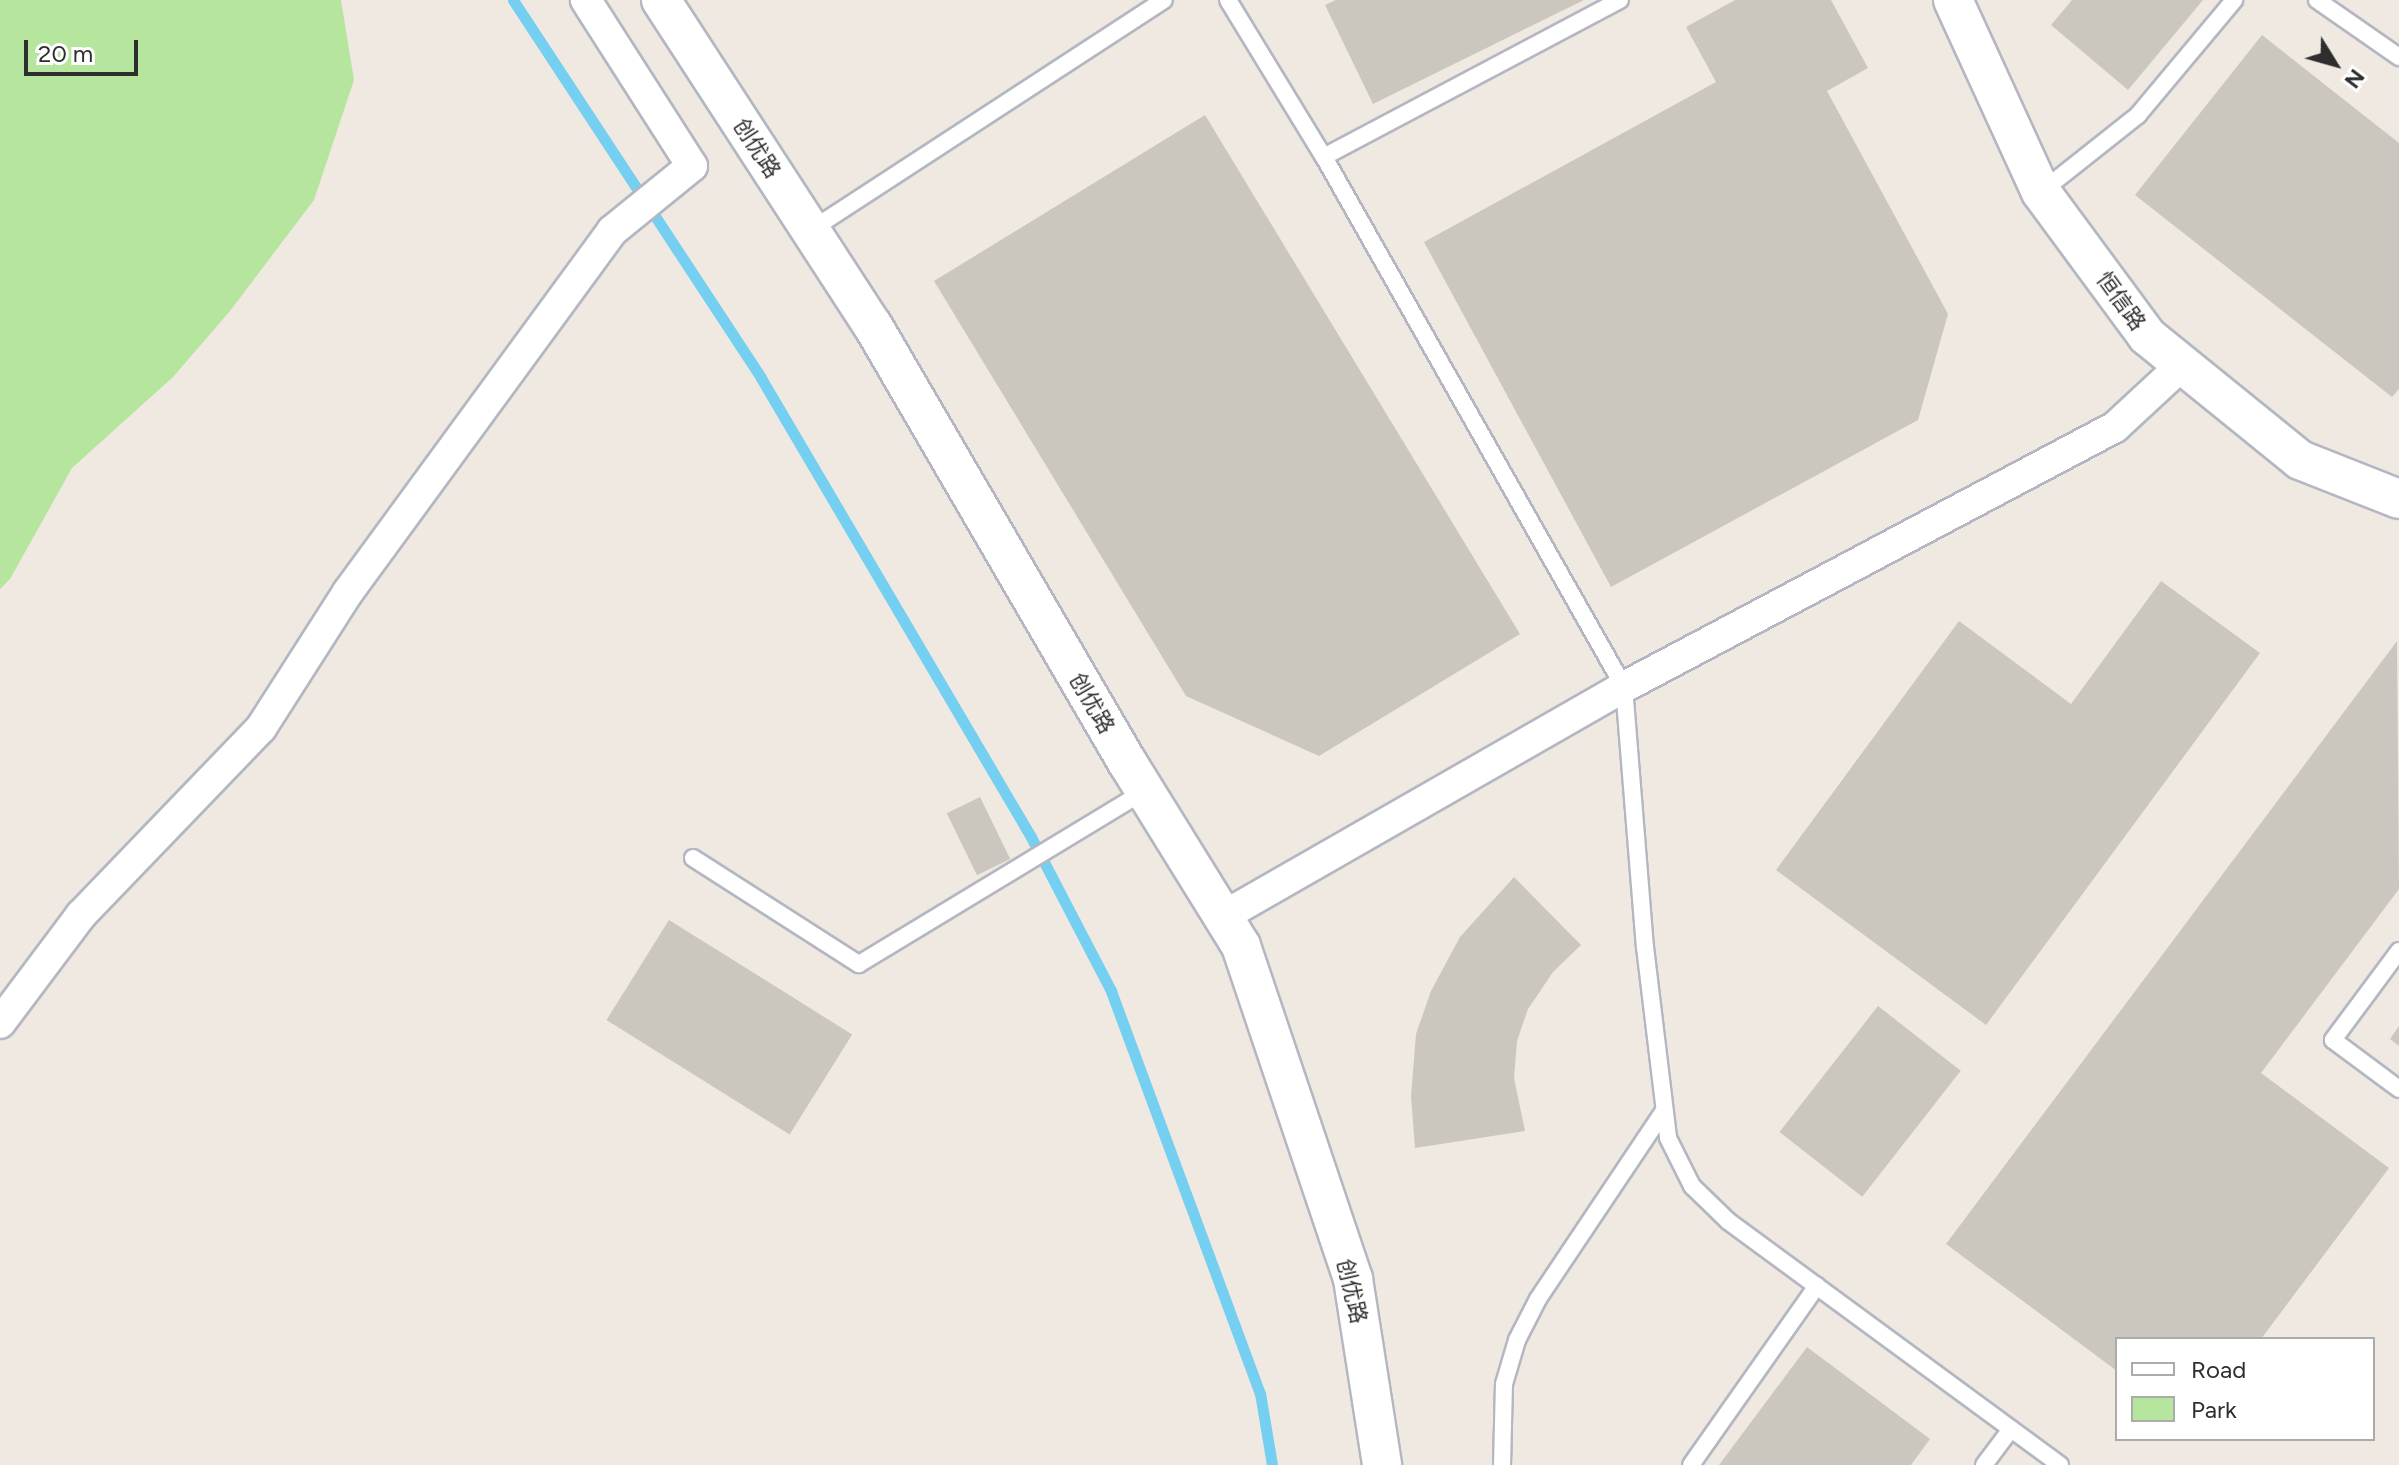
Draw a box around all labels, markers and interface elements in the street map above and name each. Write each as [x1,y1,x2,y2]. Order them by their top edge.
scale bar [28,24,142,74]
north arrow [2295,24,2375,104]
text: 20 m [38,39,93,68]
text: N [2339,64,2370,94]
street label: 创优路 [728,113,786,183]
street label: 恒信路 [2091,267,2151,335]
street label: 创优路 [1064,668,1120,738]
street label: 创优路 [1332,1256,1372,1326]
legend [2115,1337,2375,1441]
text: Road [2191,1355,2246,1384]
text: Park [2191,1395,2237,1424]

